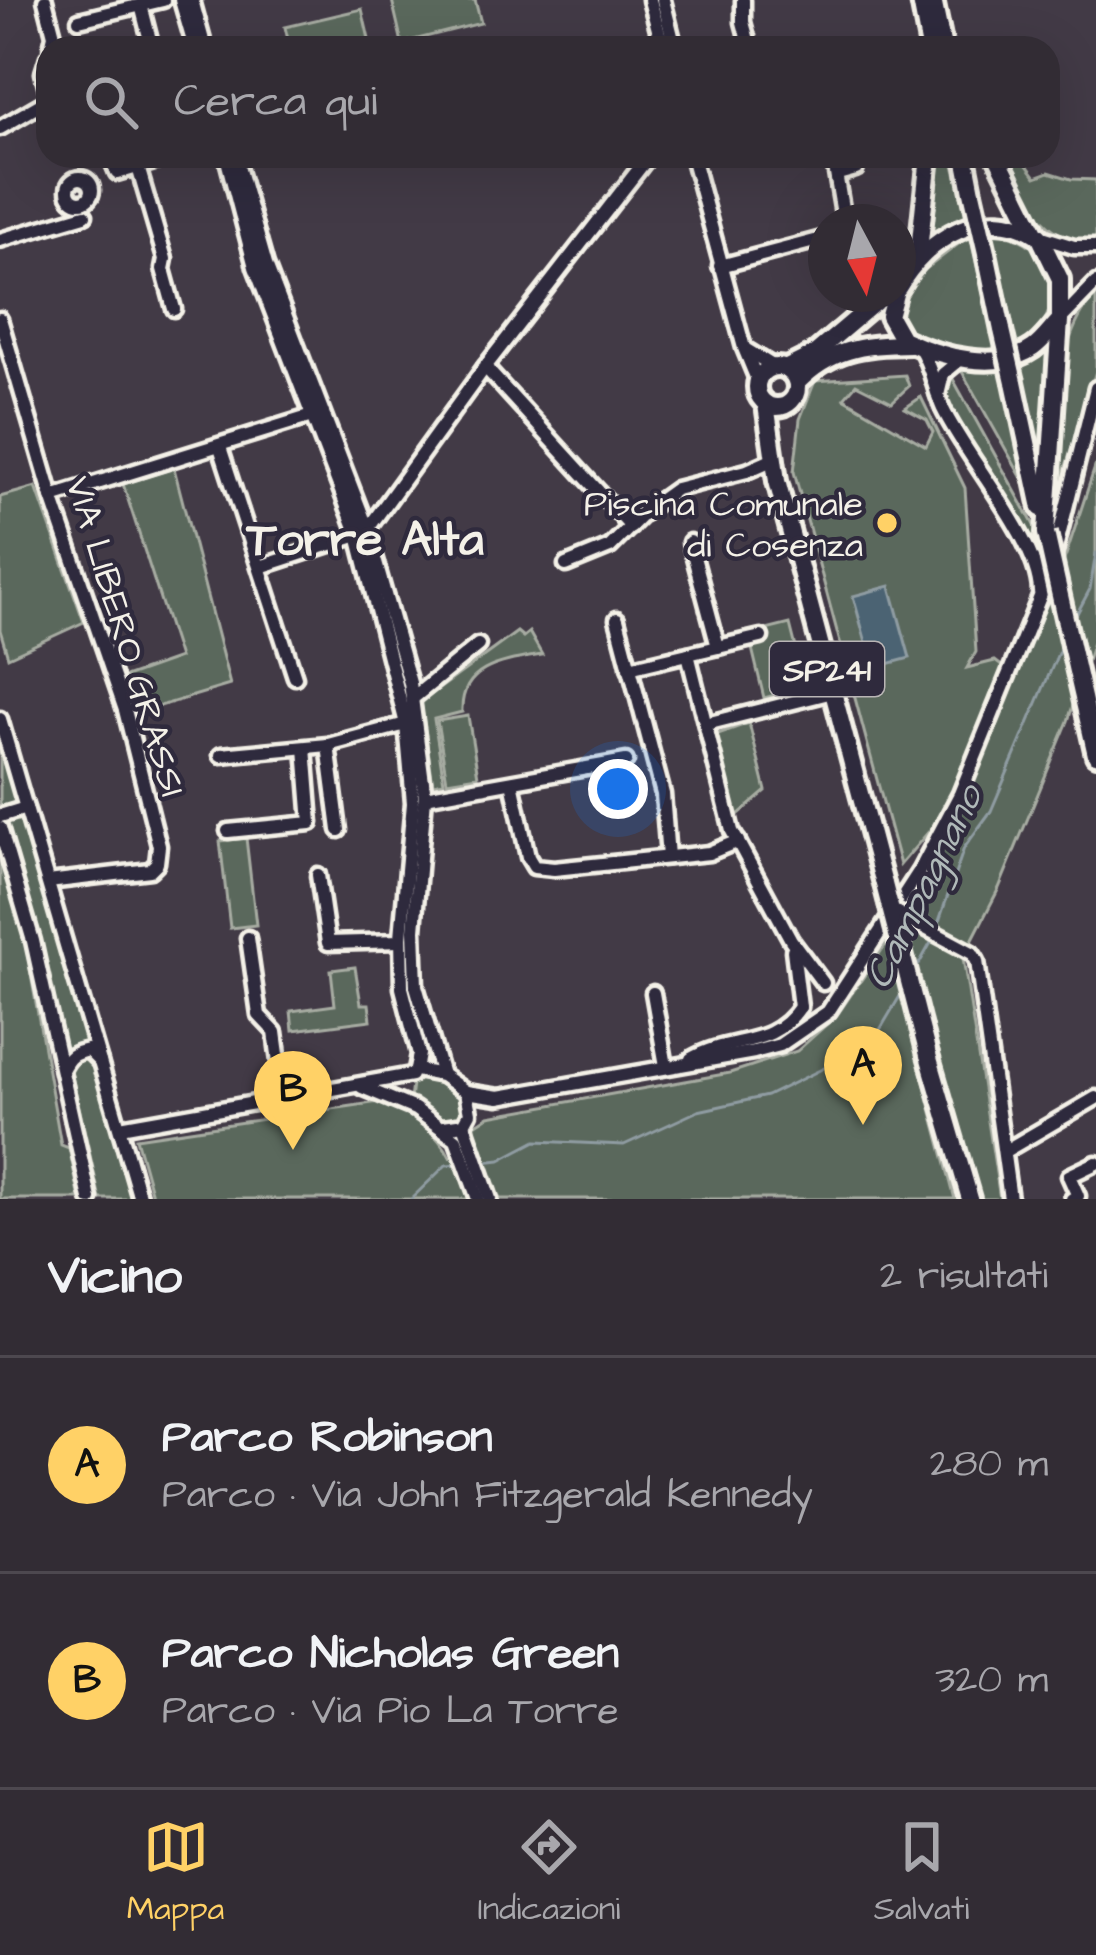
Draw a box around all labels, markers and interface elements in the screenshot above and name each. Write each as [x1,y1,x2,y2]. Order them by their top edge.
search box [36,36,1060,168]
icon: search [78,69,144,135]
text: Cerca qui [174,71,377,133]
north arrow [808,204,916,312]
street label: VIA LIBERO GRASSI [52,470,198,803]
place label: Piscina Comunale di Cosenza [584,479,863,571]
district label: Torre Alta [245,508,484,574]
marker: Piscina Comunale di Cosenza [874,510,900,536]
road number: SP241 [770,642,884,696]
your location [588,759,648,819]
water label: Campagnano [852,774,999,999]
pin: A [824,1026,902,1125]
pin: B [254,1051,332,1150]
text: Vicino [48,1242,182,1313]
text: 2 risultati [880,1250,1048,1304]
text: Parco Robinson [162,1407,493,1469]
text: A [75,1438,99,1492]
text: 280 m [930,1438,1048,1492]
text: Parco · Via John Fitzgerald Kennedy [162,1469,813,1523]
text: Parco Nicholas Green [162,1623,619,1685]
text: B [73,1654,101,1708]
text: 320 m [935,1654,1048,1708]
text: Parco · Via Pio La Torre [162,1685,619,1739]
tab: Mappa [127,1814,224,1932]
tab: Indicazioni [478,1814,620,1932]
tab: Salvati [874,1814,969,1932]

